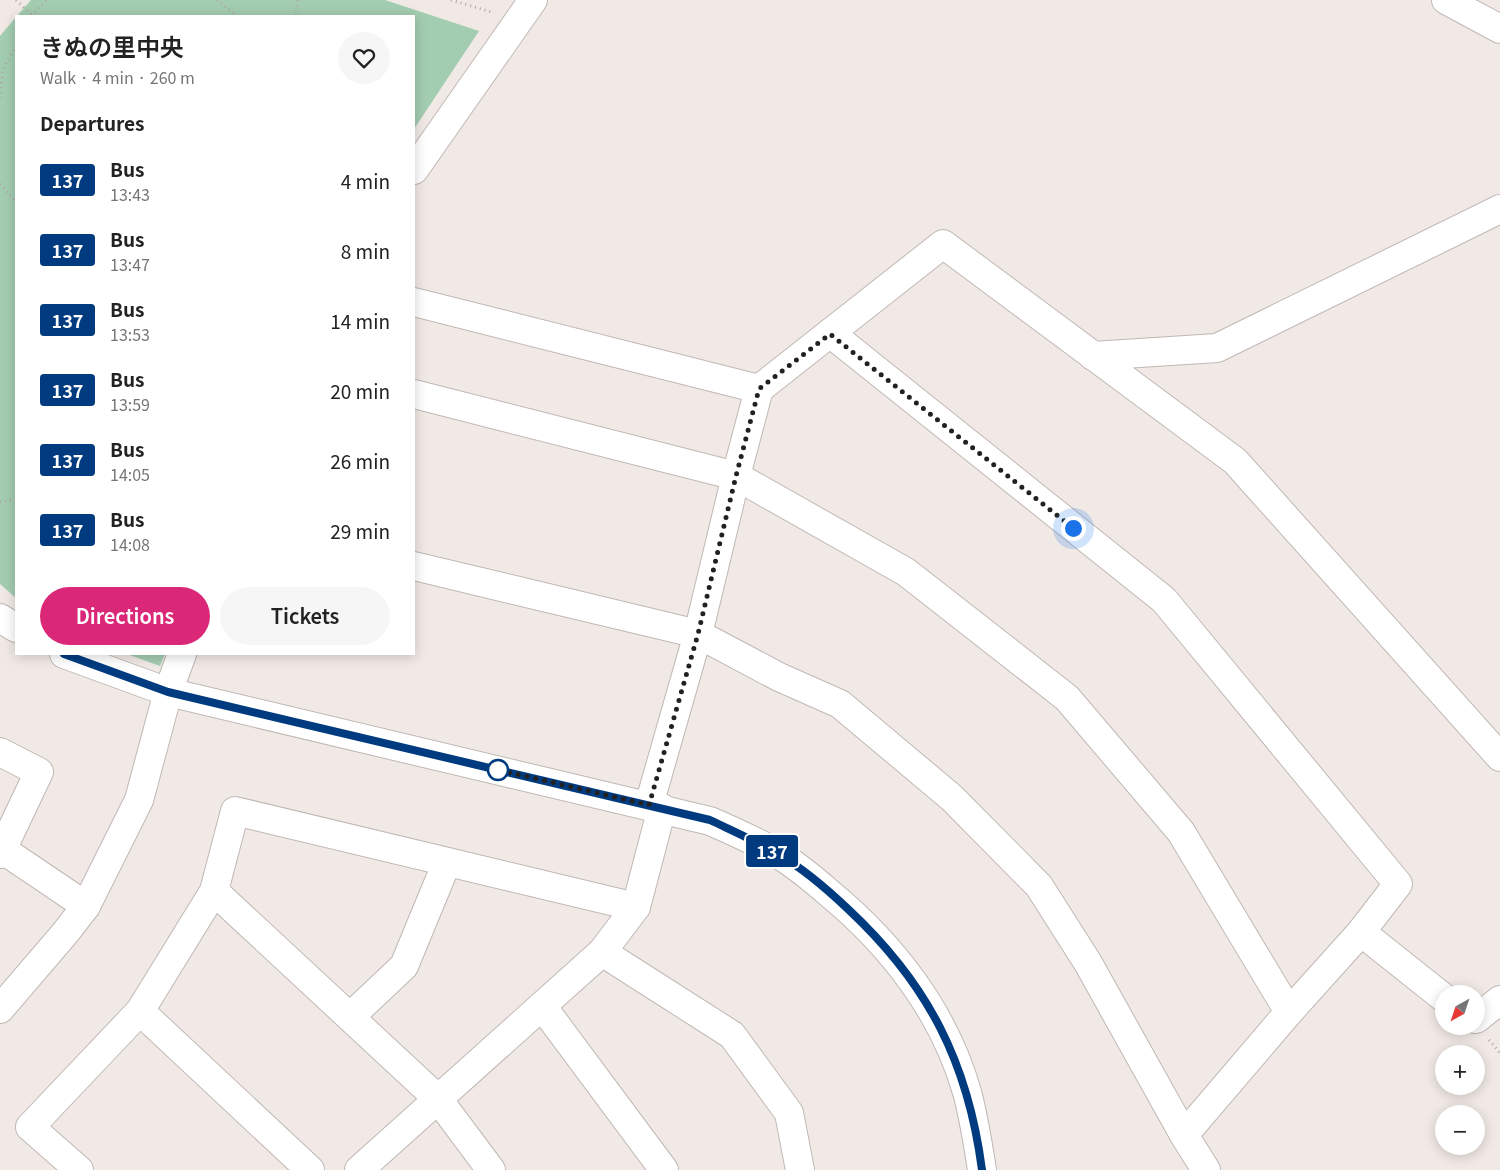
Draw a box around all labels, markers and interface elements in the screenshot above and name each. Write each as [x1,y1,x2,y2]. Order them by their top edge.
text: きぬの里中央 [40,28,184,63]
button: heart [338,32,390,84]
text: Walk · 4 min · 260 m [40,65,195,89]
text: Departures [40,109,145,136]
text: Bus [110,155,144,182]
text: 137 [52,167,83,193]
text: 4 min [341,167,390,194]
text: 13:43 [110,182,150,206]
text: Bus [110,225,144,252]
text: 137 [52,237,83,263]
text: 8 min [341,237,390,264]
text: 13:47 [110,252,150,276]
text: Bus [110,295,144,322]
text: 137 [52,307,83,333]
text: 14 min [330,307,390,334]
text: 13:53 [110,322,150,346]
text: Bus [110,365,144,392]
text: 137 [52,377,83,403]
text: 20 min [330,377,390,404]
text: 13:59 [110,392,150,416]
text: Bus [110,435,144,462]
text: 137 [52,447,83,473]
text: 26 min [330,447,390,474]
text: 14:05 [110,462,150,486]
text: Bus [110,505,144,532]
your location [1061,516,1086,541]
text: 137 [52,517,83,543]
text: 29 min [330,517,390,544]
text: 14:08 [110,532,150,556]
button: Directions [40,587,210,645]
button: Tickets [220,587,390,645]
unlabelled marker [487,759,509,781]
line badge: 137 [743,835,801,867]
text: 137 [756,838,788,864]
north arrow [1435,985,1485,1035]
map controls [1435,985,1485,1155]
button: + [1435,1045,1485,1095]
button: − [1435,1105,1485,1155]

